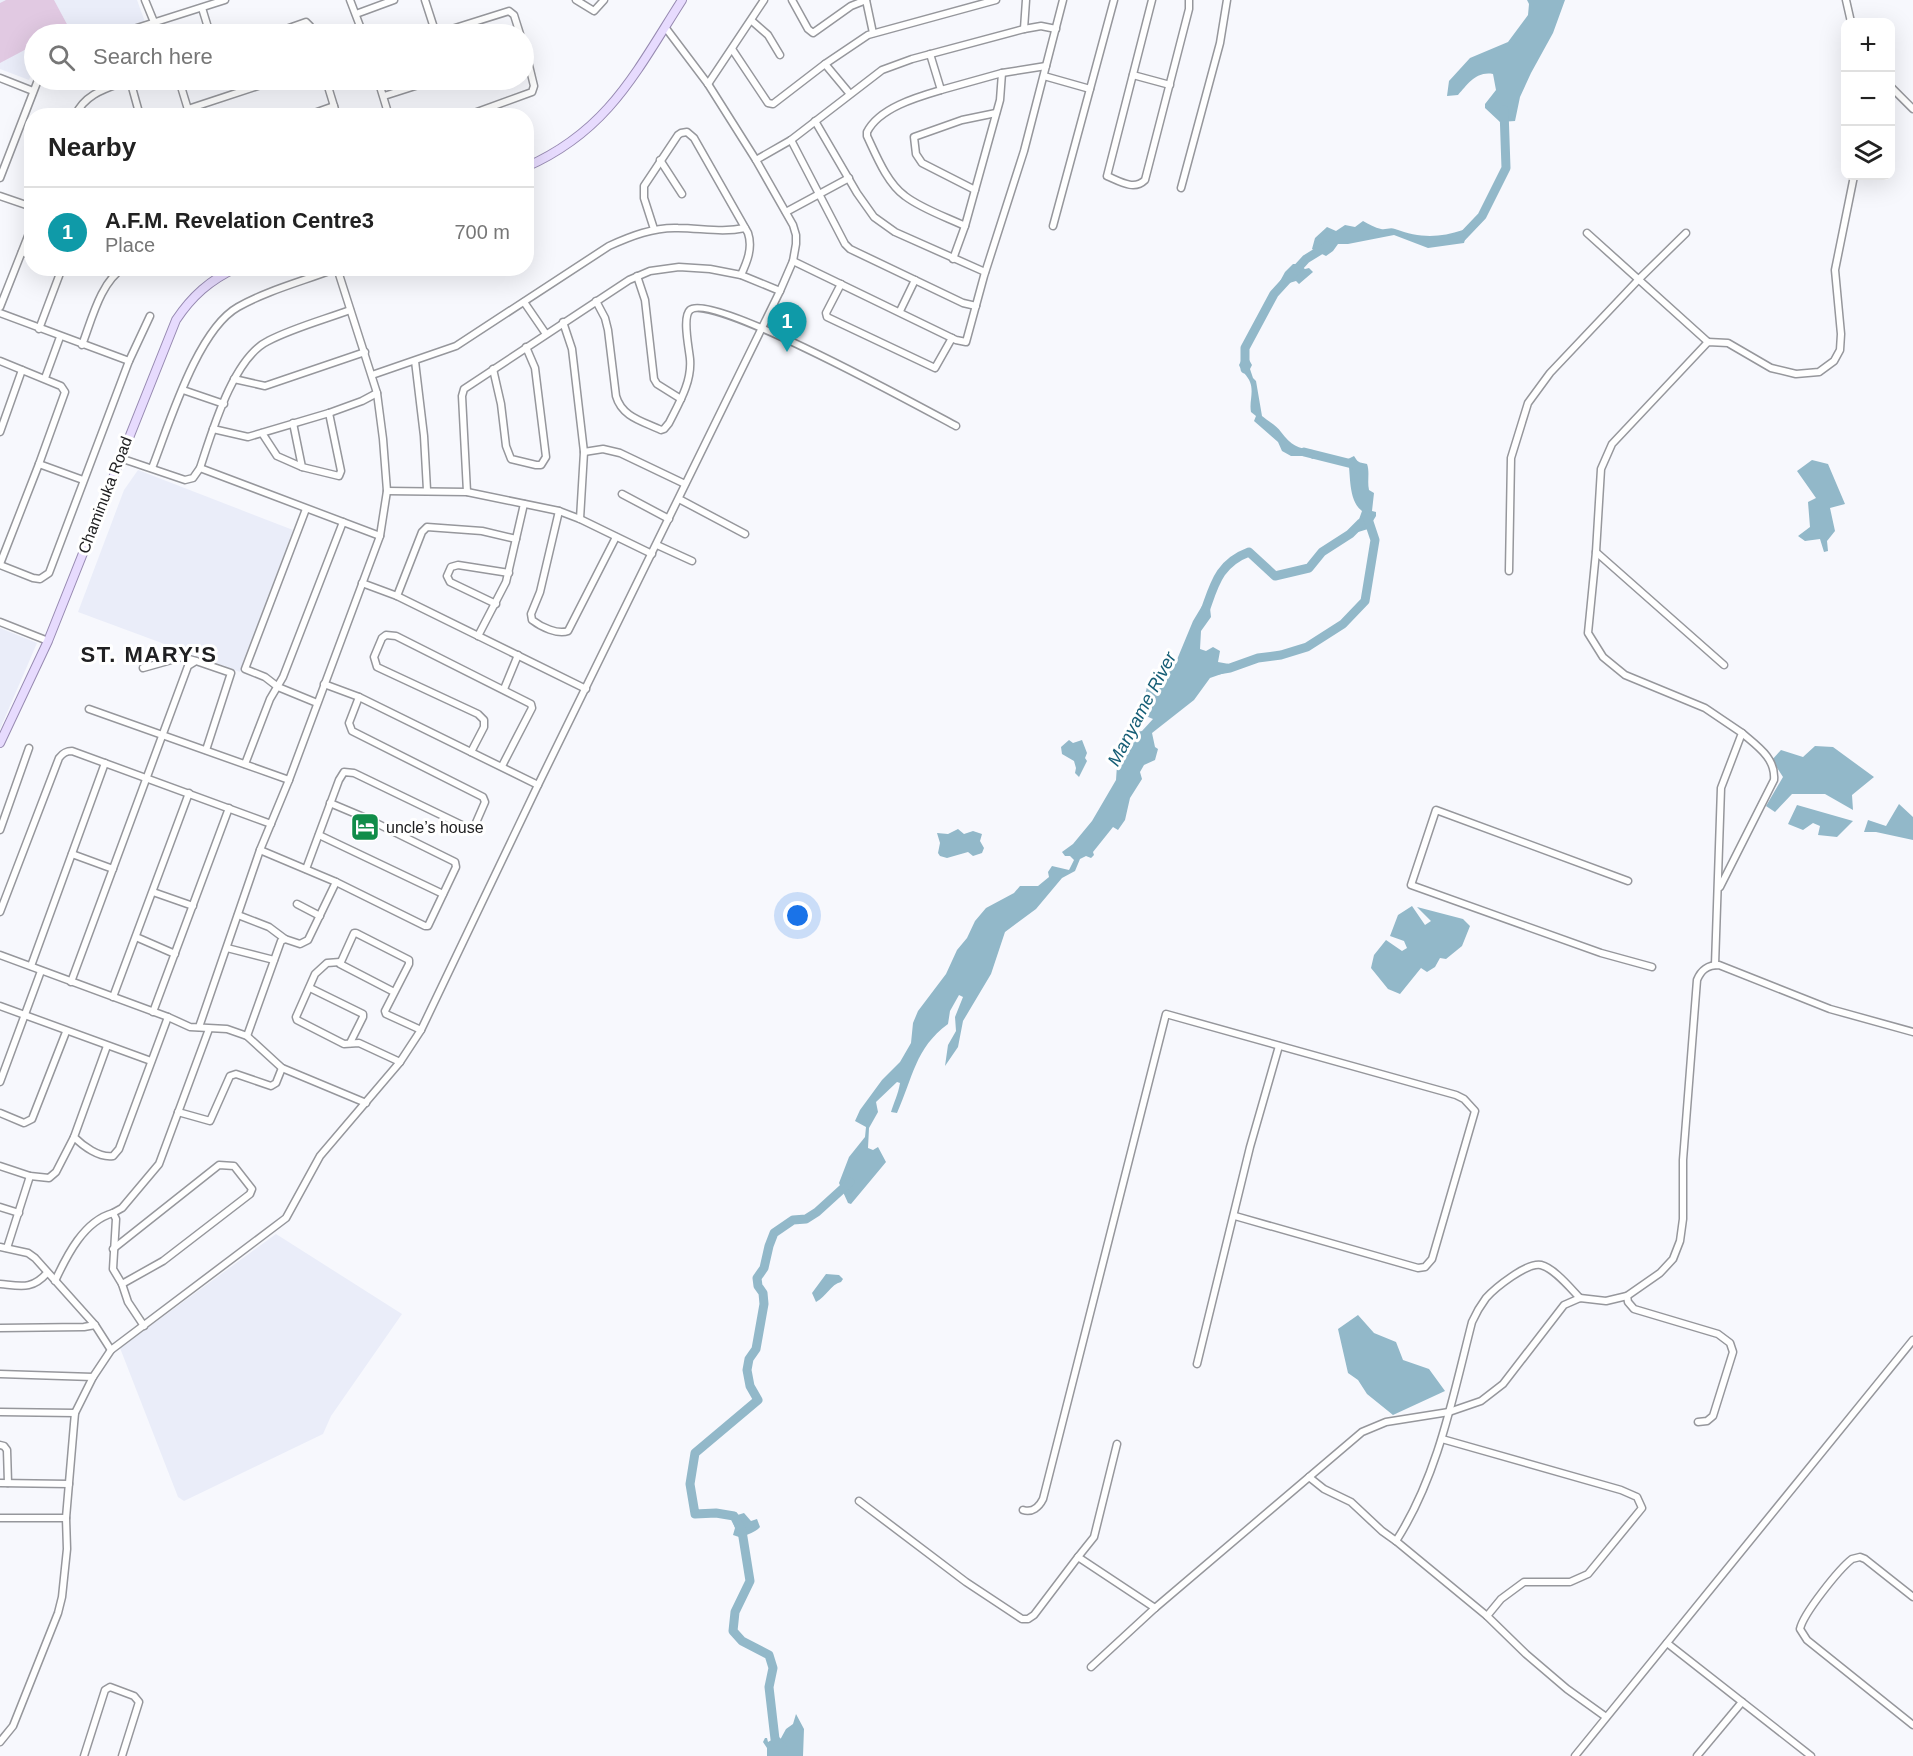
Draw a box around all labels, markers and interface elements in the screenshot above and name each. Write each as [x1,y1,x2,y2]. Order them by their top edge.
map controls [1841,18,1895,180]
button: + [1841,18,1895,72]
search box [24,24,534,90]
icon: search [45,41,78,74]
text: Search here [93,44,213,69]
button: − [1841,72,1895,126]
button: layers [1841,126,1895,180]
text: Nearby [48,132,136,162]
text: A.F.M. Revelation Centre3 [105,208,374,233]
text: 1 [62,221,73,243]
text: 700 m [454,221,510,243]
text: Place [105,234,155,256]
pin: 1 [768,302,806,352]
street label: Chaminuka Road [75,434,135,556]
district label: ST. MARY'S [81,642,217,667]
water label: Manyame River [1104,648,1181,769]
hotel icon: uncle’s house [349,811,381,843]
place label: uncle’s house [386,819,484,836]
your location [783,901,812,930]

